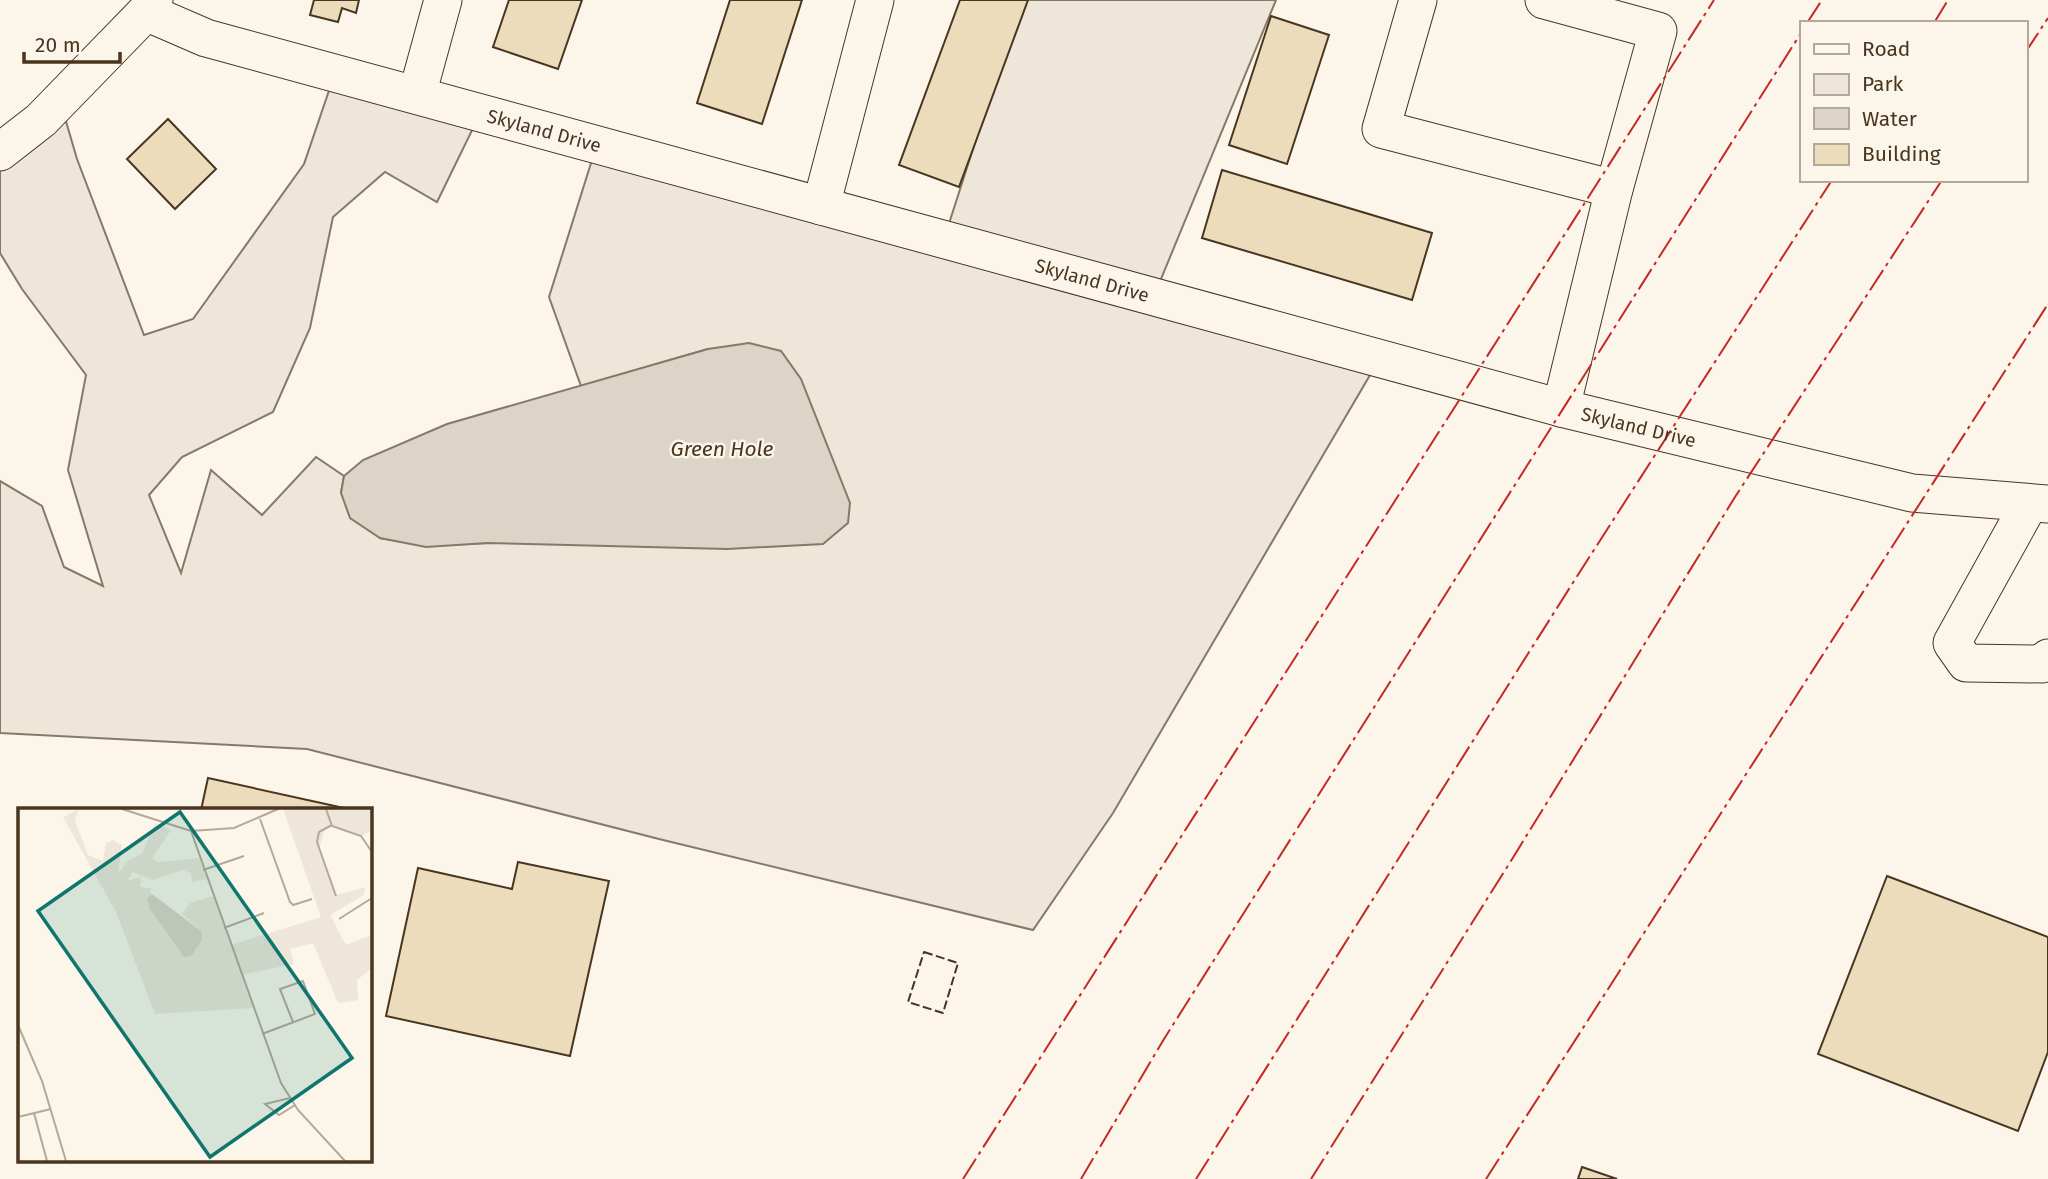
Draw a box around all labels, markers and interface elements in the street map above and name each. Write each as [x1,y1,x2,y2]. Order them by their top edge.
scale bar [24,21,121,65]
legend [1800,21,2027,182]
text: 20 m [35,32,81,58]
text: Road [1862,36,1910,62]
text: Park [1862,71,1904,97]
street label: Skyland Drive [484,104,604,157]
text: Water [1862,106,1917,132]
text: Building [1862,141,1941,167]
street label: Skyland Drive [1032,254,1152,307]
street label: Skyland Drive [1579,402,1698,452]
water label: Green Hole [671,436,774,462]
inset map [18,808,371,1162]

